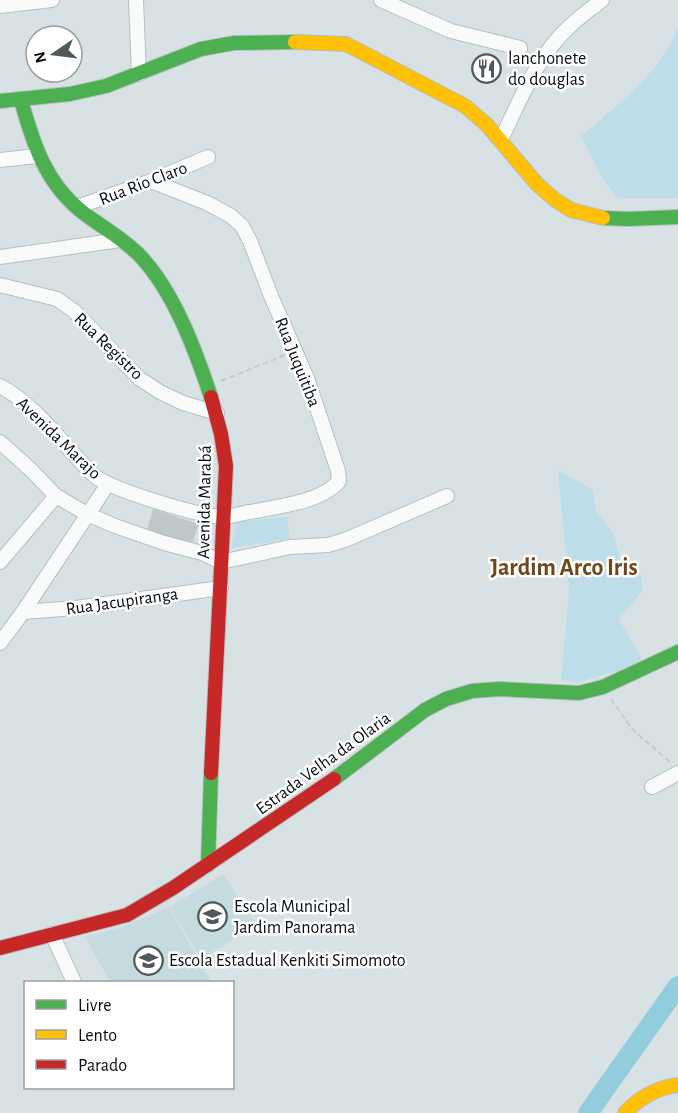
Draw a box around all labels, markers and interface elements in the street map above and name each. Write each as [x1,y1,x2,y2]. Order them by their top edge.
north arrow [24,24,84,84]
text: N [31,50,50,65]
place label: lanchonete do douglas [508,50,586,89]
restaurant icon: lanchonete do douglas [471,52,503,84]
street label: Rua Rio Claro [97,159,190,209]
street label: Rua Registro [71,310,146,384]
street label: Rua Juquitiba [271,315,323,410]
street label: Avenida Marajo [13,394,104,483]
street label: Avenida Marabá [195,445,215,559]
district label: Jardim Arco Iris [490,556,638,580]
street label: Rua Jacupiranga [65,585,179,619]
street label: Estrada Velha da Olaria [253,709,394,819]
place label: Escola Municipal Jardim Panorama [234,898,356,937]
school or university icon: Escola Municipal Jardim Panorama [197,900,229,932]
school or university icon: Escola Estadual Kenkiti Simomoto [132,944,164,976]
place label: Escola Estadual Kenkiti Simomoto [169,952,406,970]
legend [24,981,234,1089]
text: Livre [78,997,112,1015]
text: Lento [78,1027,117,1045]
text: Parado [78,1057,127,1075]

